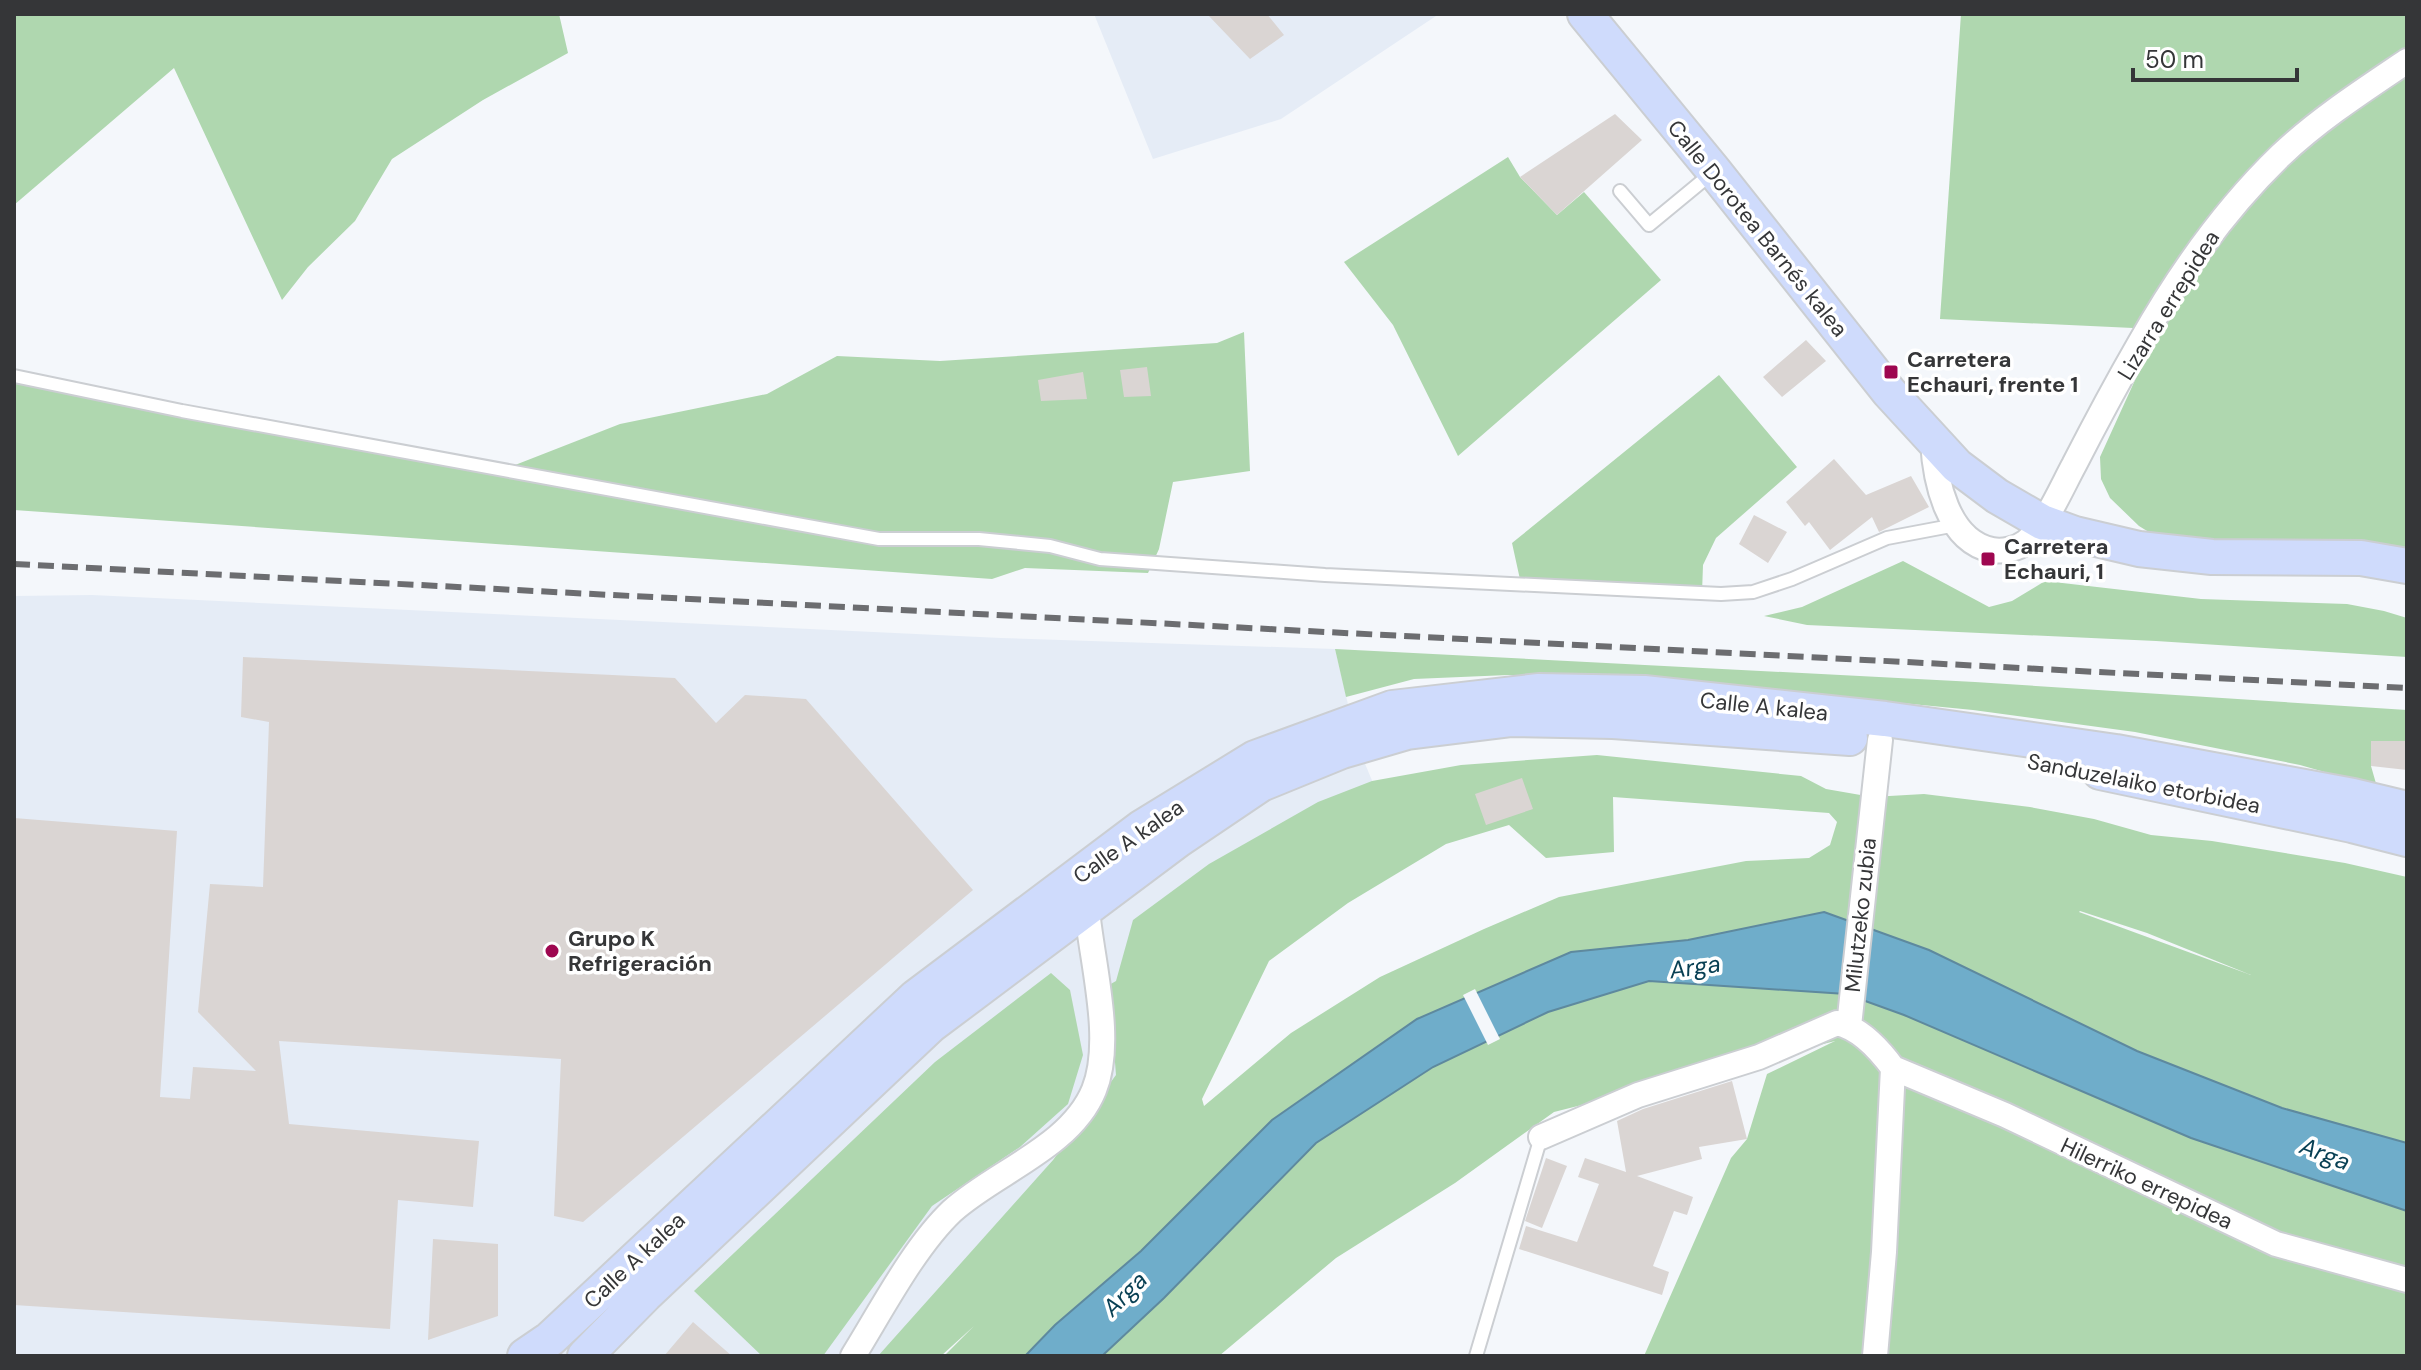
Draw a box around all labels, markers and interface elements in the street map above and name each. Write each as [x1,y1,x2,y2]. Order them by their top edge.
scale bar [2133,32,2297,82]
text: 50 m [2145,44,2204,75]
street label: Calle Dorotea Barnés kalea [1661,114,1854,343]
street label: Lizarra errepidea [2111,225,2226,386]
place label: Carretera Echauri, frente 1 [1907,345,2078,399]
marker: Carretera Echauri, frente 1 [1882,363,1900,381]
place label: Carretera Echauri, 1 [2004,532,2108,586]
marker: Carretera Echauri, 1 [1979,550,1997,568]
street label: Calle A kalea [1698,685,1829,728]
street label: Sanduzelaiko etorbidea [2025,747,2263,820]
street label: Calle A kalea [1067,793,1189,890]
street label: Milutzeko zubia [1838,836,1883,994]
place label: Grupo K Refrigeración [568,924,712,978]
marker: Grupo K Refrigeración [543,942,561,960]
water label: Arga [1666,948,1723,986]
water label: Arga [2295,1129,2355,1177]
street label: Hilerriko errepidea [2056,1131,2237,1236]
street label: Calle A kalea [577,1206,691,1315]
water label: Arga [1095,1265,1154,1323]

